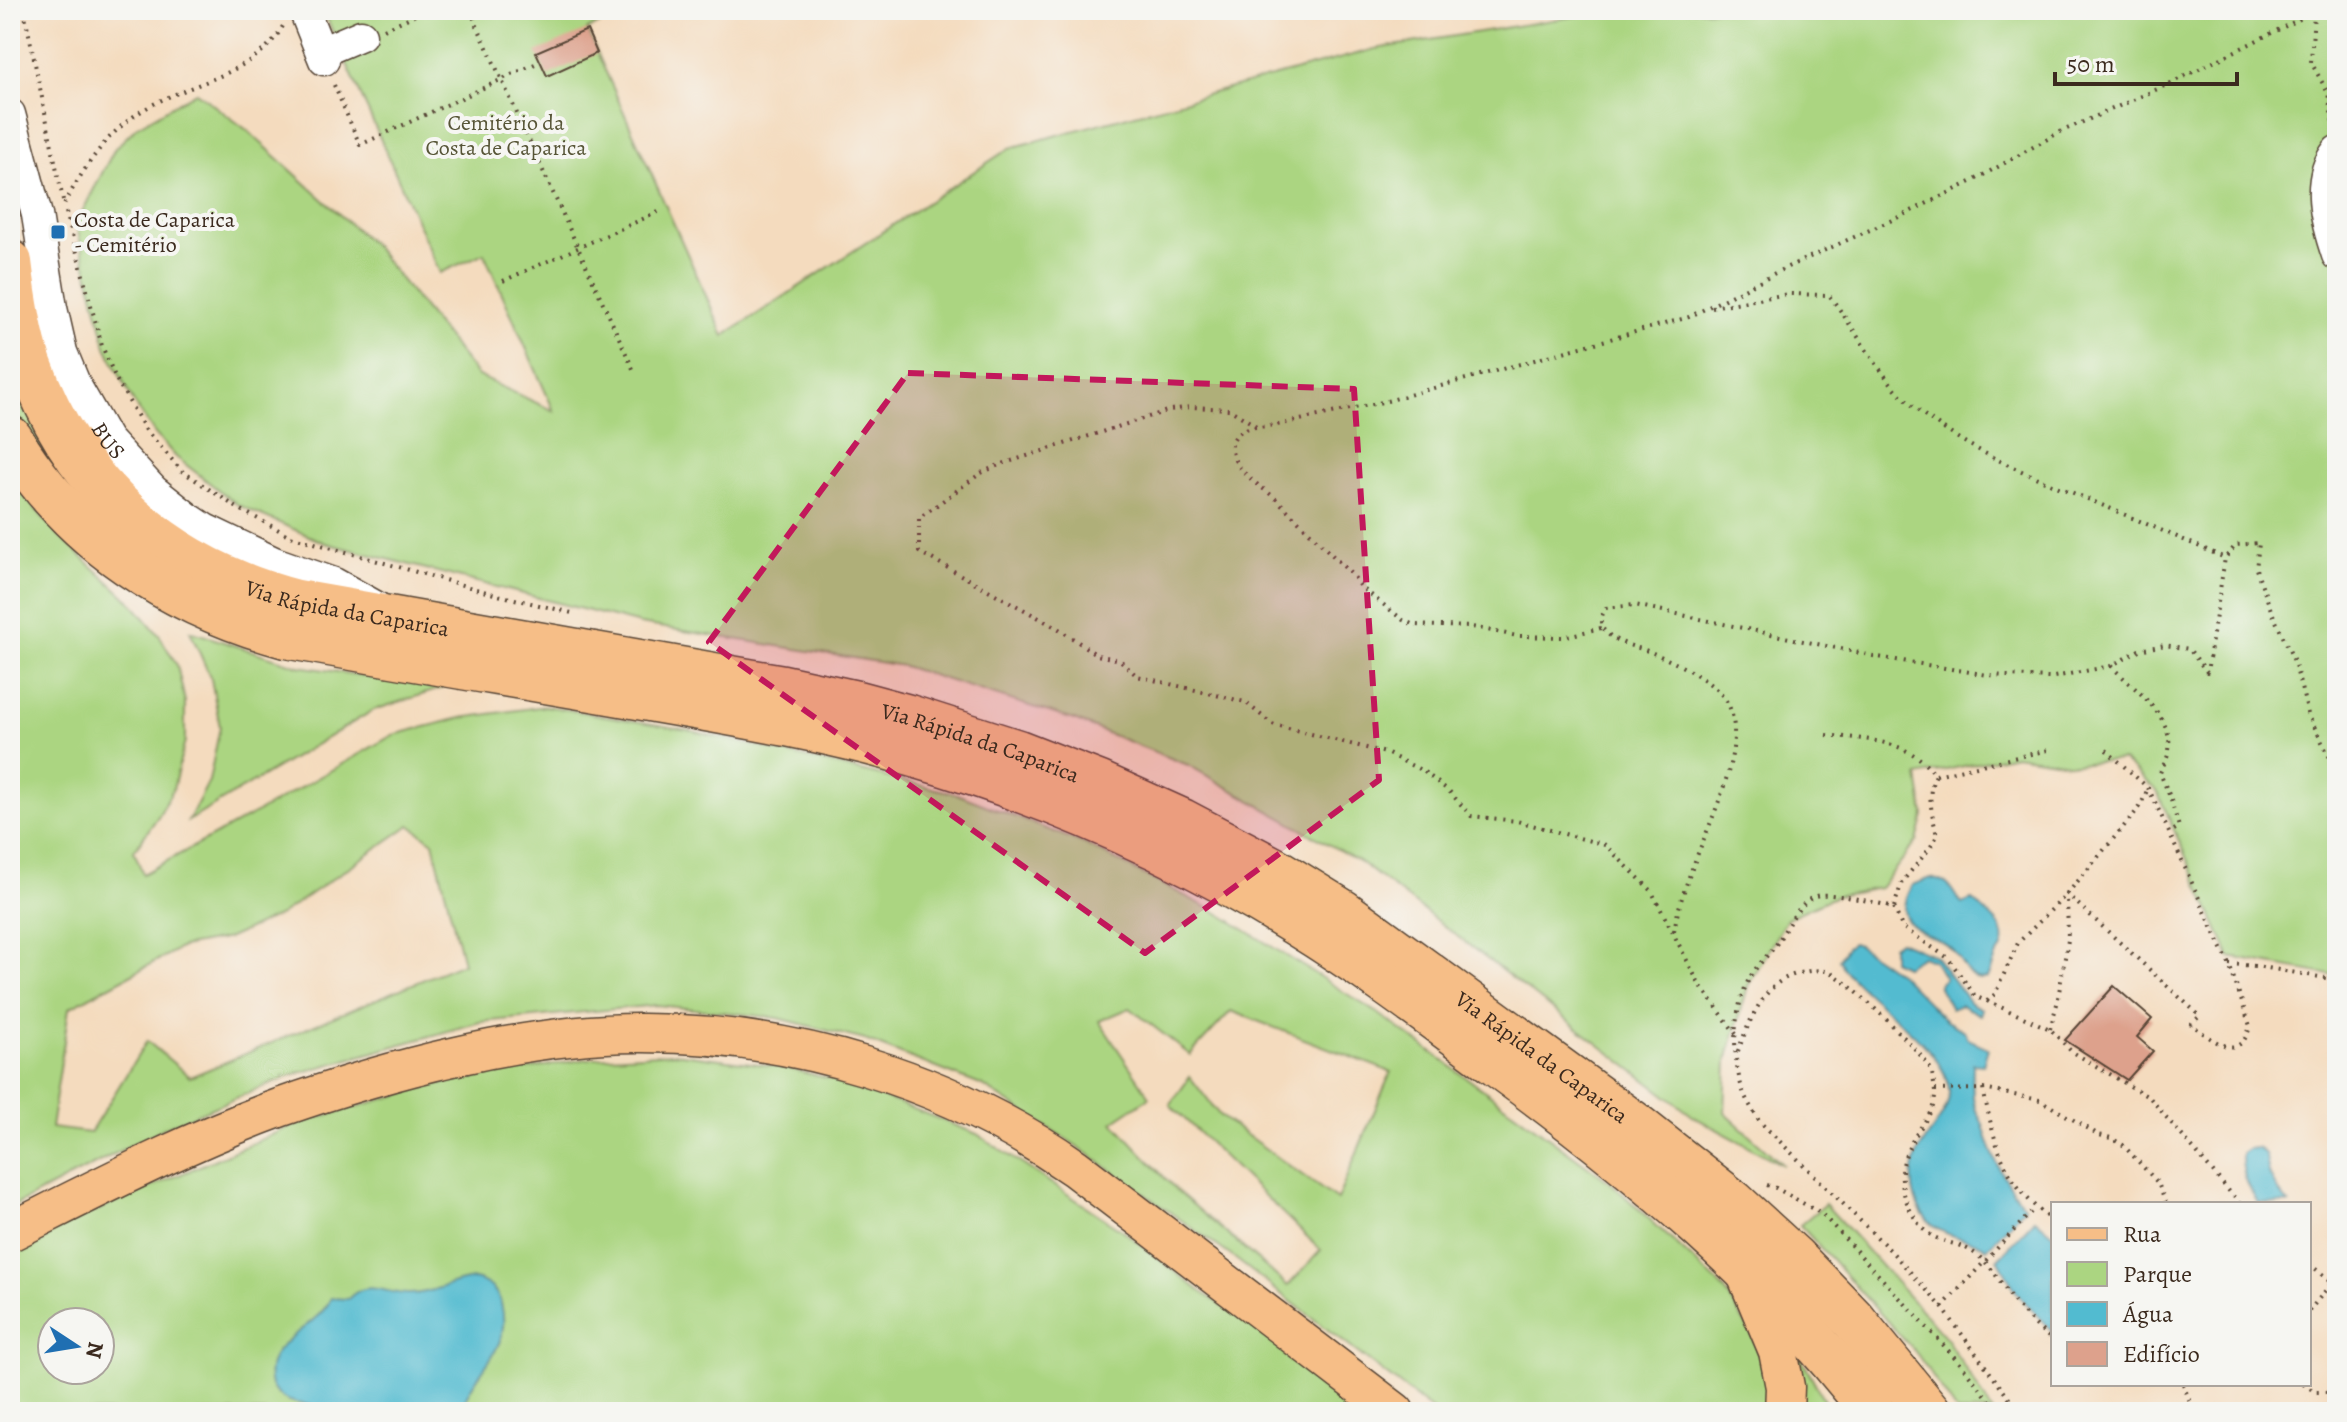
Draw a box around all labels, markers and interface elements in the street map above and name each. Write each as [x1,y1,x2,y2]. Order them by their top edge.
scale bar [2055,36,2237,86]
text: 50 m [2067,48,2115,80]
park label: Cemitério da Costa de Caparica [426,108,587,163]
place label: Costa de Caparica - Cemitério [74,205,236,260]
marker: Costa de Caparica - Cemitério [49,223,67,241]
street label: BUS [84,417,132,466]
street label: Via Rápida da Caparica [240,572,452,644]
street label: Via Rápida da Caparica [877,696,1084,791]
street label: Via Rápida da Caparica [1448,984,1635,1131]
legend [2051,1202,2311,1386]
text: Rua [2123,1218,2162,1250]
text: Parque [2123,1258,2192,1290]
text: Água [2122,1298,2174,1330]
north arrow [36,1306,116,1386]
text: Edifício [2123,1338,2200,1370]
text: N [78,1339,111,1361]

